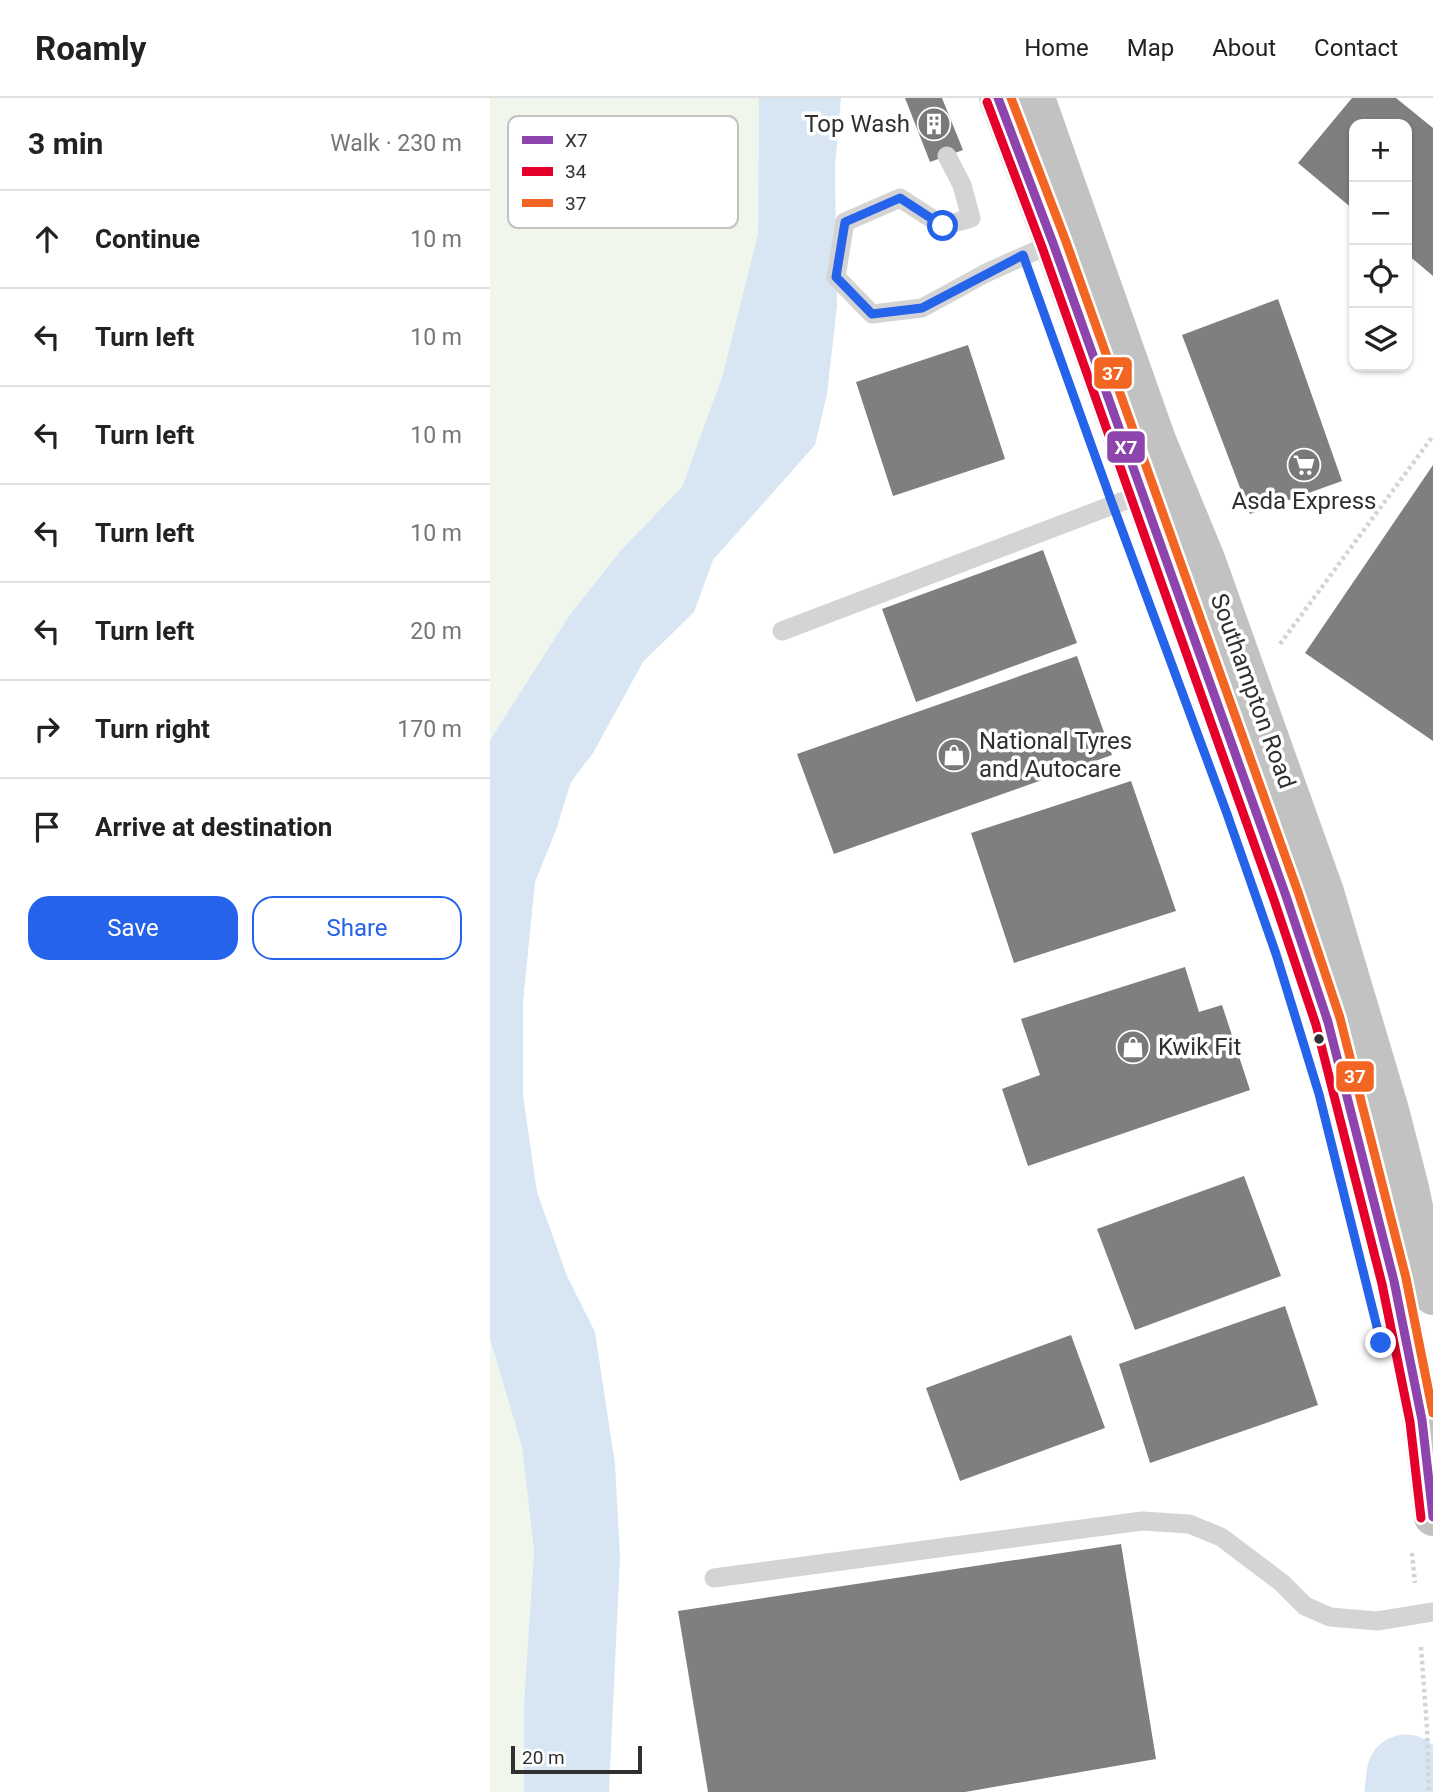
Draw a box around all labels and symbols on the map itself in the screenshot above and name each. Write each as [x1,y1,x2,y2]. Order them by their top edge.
building icon: Top Wash [915,105,953,143]
place label: Top Wash [804,110,910,138]
legend [508,116,738,228]
text: X7 [565,129,588,152]
text: 34 [565,160,587,183]
text: 37 [565,192,586,215]
route start [927,210,958,241]
line badge: 37 [1093,356,1133,390]
text: 37 [1102,362,1124,385]
line badge: X7 [1106,430,1146,464]
text: X7 [1115,436,1138,459]
supermarket icon: Asda Express [1285,446,1323,484]
place label: Asda Express [1231,487,1377,515]
street label: Southampton Road [1205,590,1301,792]
place label: National Tyres and Autocare [979,727,1132,783]
shop icon: National Tyres and Autocare [935,736,973,774]
shop icon: Kwik Fit [1114,1028,1152,1066]
unlabelled marker [1312,1032,1326,1046]
place label: Kwik Fit [1158,1033,1241,1061]
line badge: 37 [1335,1060,1375,1093]
text: 37 [1344,1065,1366,1088]
route end [1365,1327,1396,1358]
scale bar [511,1743,642,1775]

